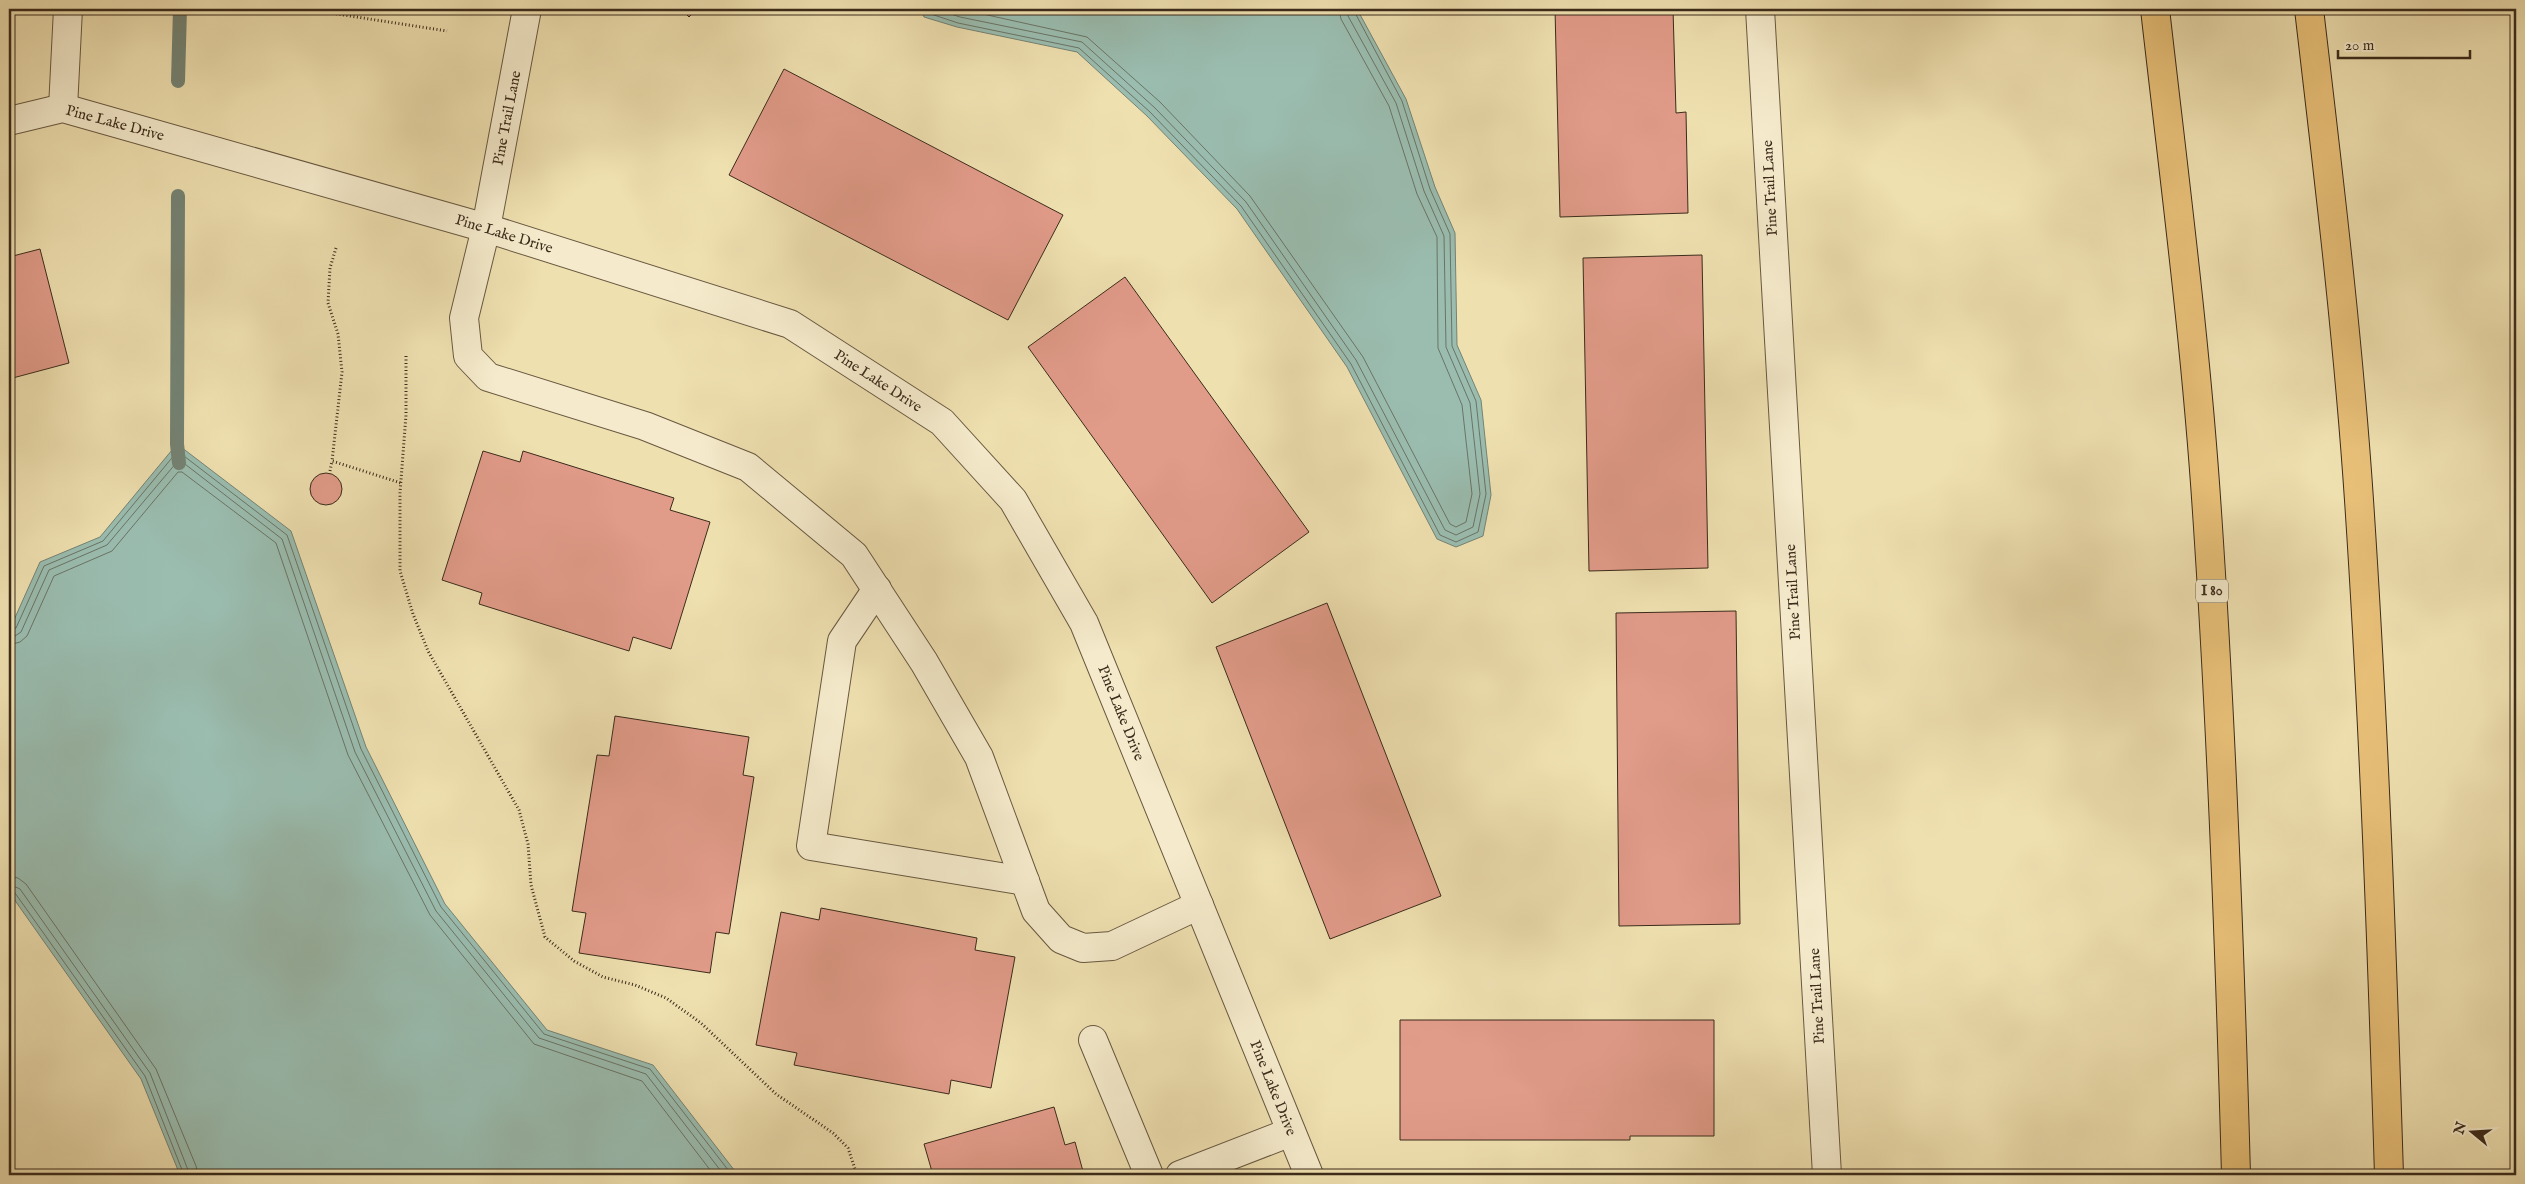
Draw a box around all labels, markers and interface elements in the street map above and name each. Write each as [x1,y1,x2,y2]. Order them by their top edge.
scale bar [2338,28,2470,60]
text: 20 m [2345,36,2375,55]
street label: Pine Trail Lane [489,69,526,167]
street label: Pine Lake Drive [64,101,166,145]
street label: Pine Trail Lane [1758,139,1782,236]
street label: Pine Lake Drive [453,210,555,258]
street label: Pine Lake Drive [830,346,926,417]
street label: Pine Trail Lane [1781,543,1805,640]
road number: I 80 [2196,580,2228,602]
street label: Pine Lake Drive [1093,663,1149,763]
street label: Pine Trail Lane [1805,947,1829,1044]
street label: Pine Lake Drive [1245,1038,1301,1138]
north arrow [2448,1106,2498,1156]
text: N [2450,1120,2471,1138]

